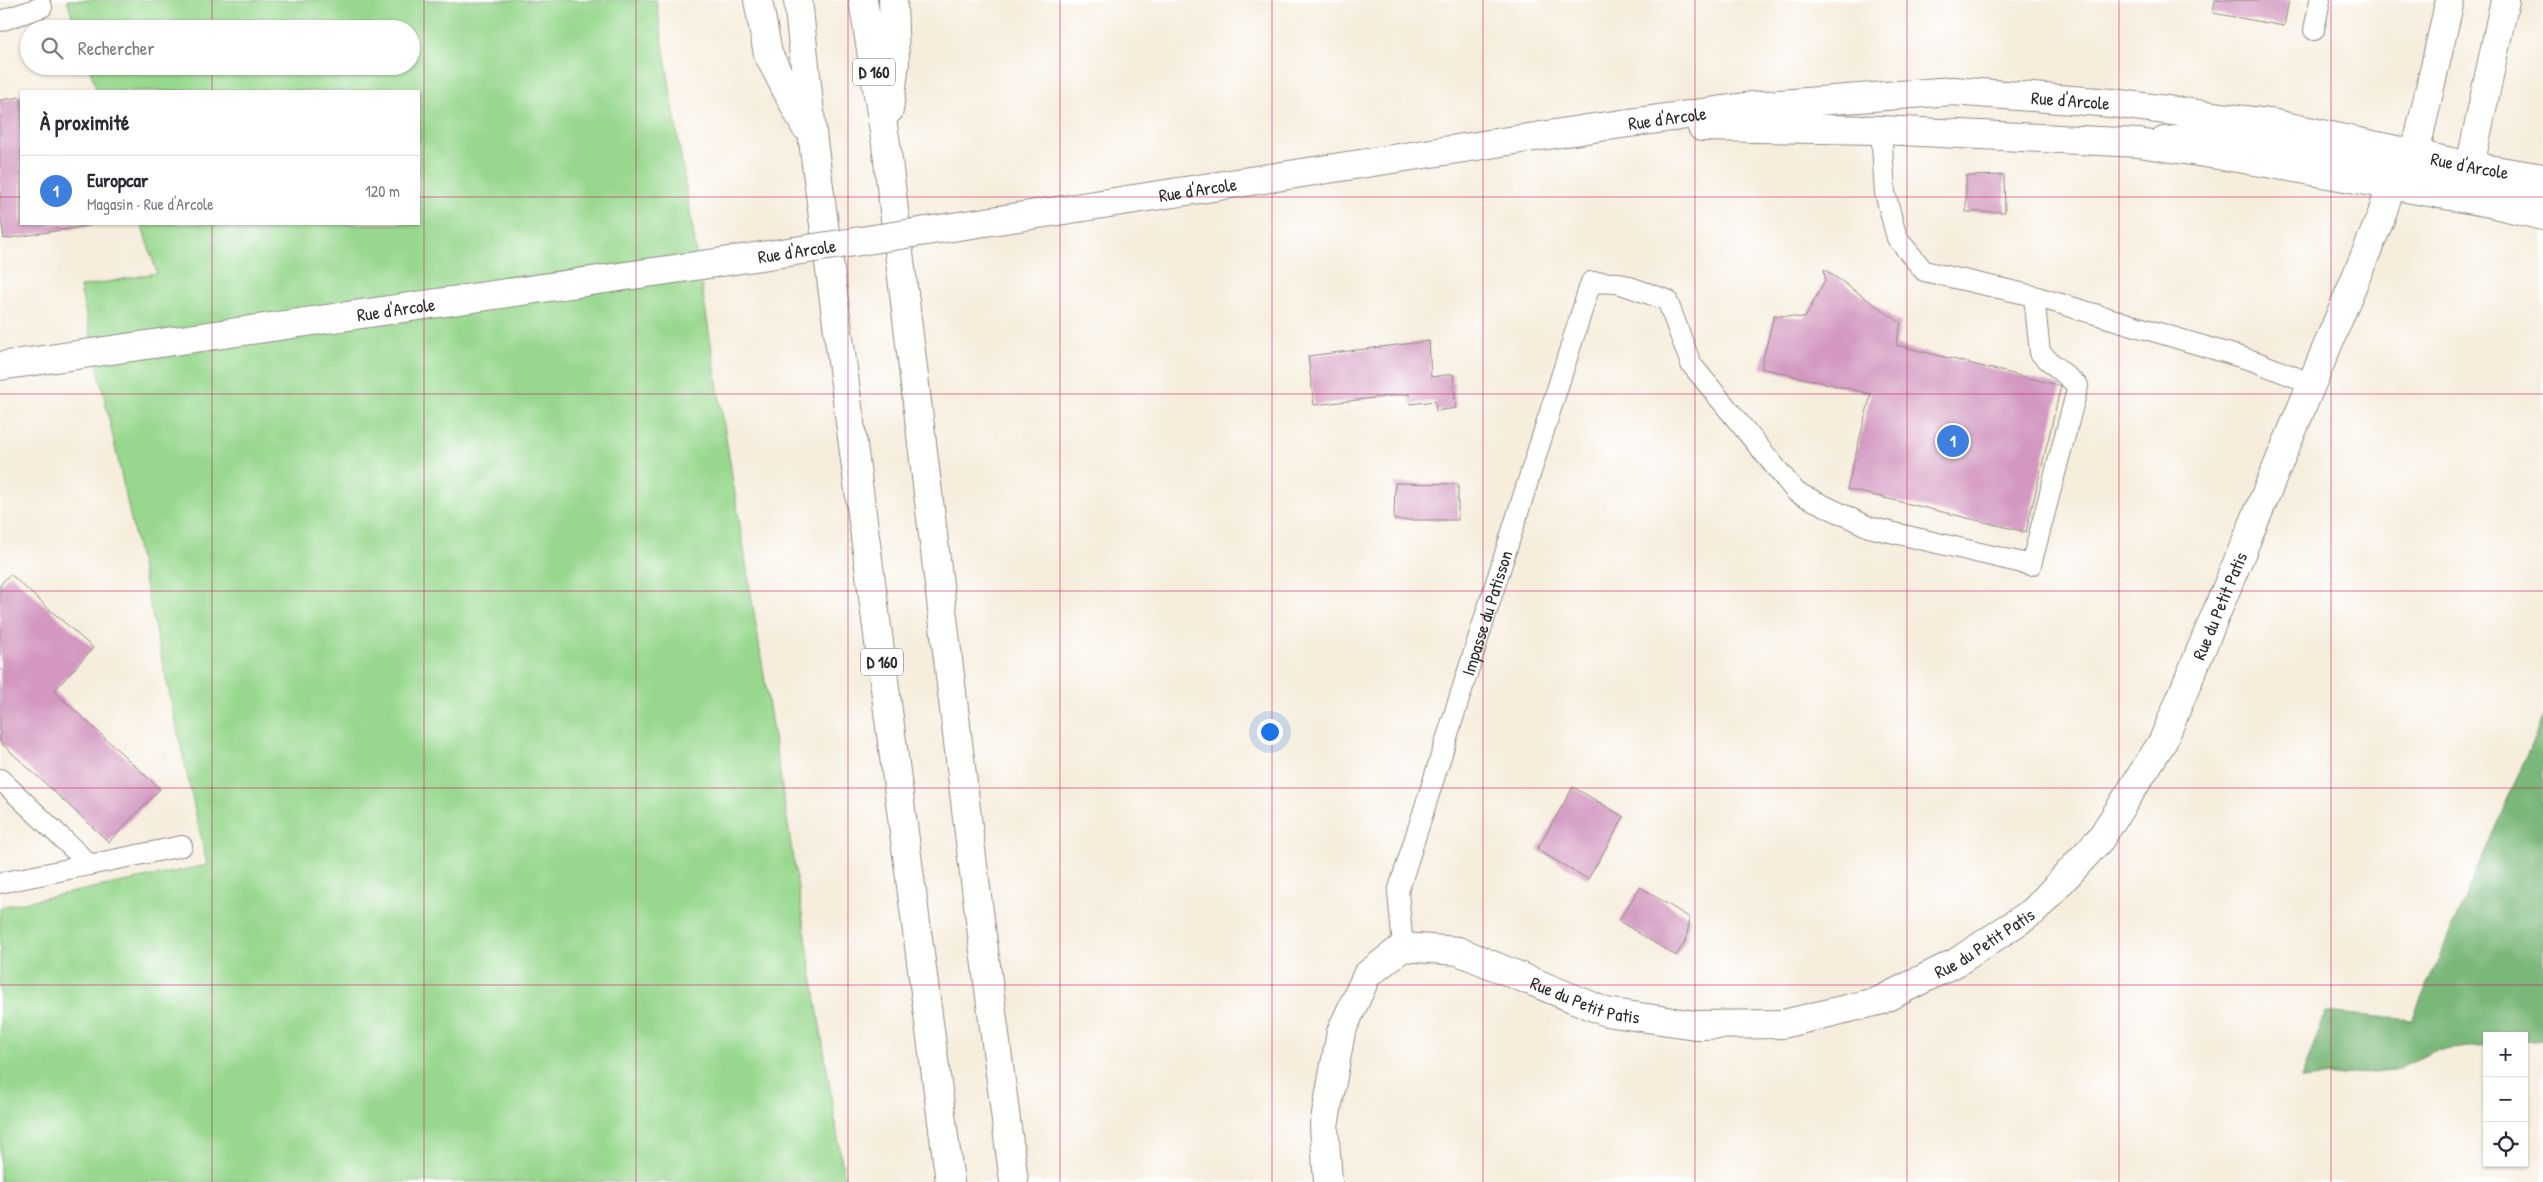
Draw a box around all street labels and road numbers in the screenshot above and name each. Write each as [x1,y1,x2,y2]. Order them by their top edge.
road number: D 160 [853,58,895,86]
street label: Rue d'Arcole [2030,84,2111,115]
street label: Rue d'Arcole [1627,100,1708,135]
street label: Rue d'Arcole [2429,145,2510,185]
street label: Rue d'Arcole [1157,171,1238,208]
street label: Rue d'Arcole [756,232,838,269]
street label: Rue d'Arcole [355,291,437,327]
street label: Impasse du Patisson [1455,547,1518,679]
street label: Rue du Petit Patis [2186,548,2253,663]
road number: D 160 [861,649,903,676]
street label: Rue du Petit Patis [1930,902,2039,984]
street label: Rue du Petit Patis [1527,970,1642,1029]

